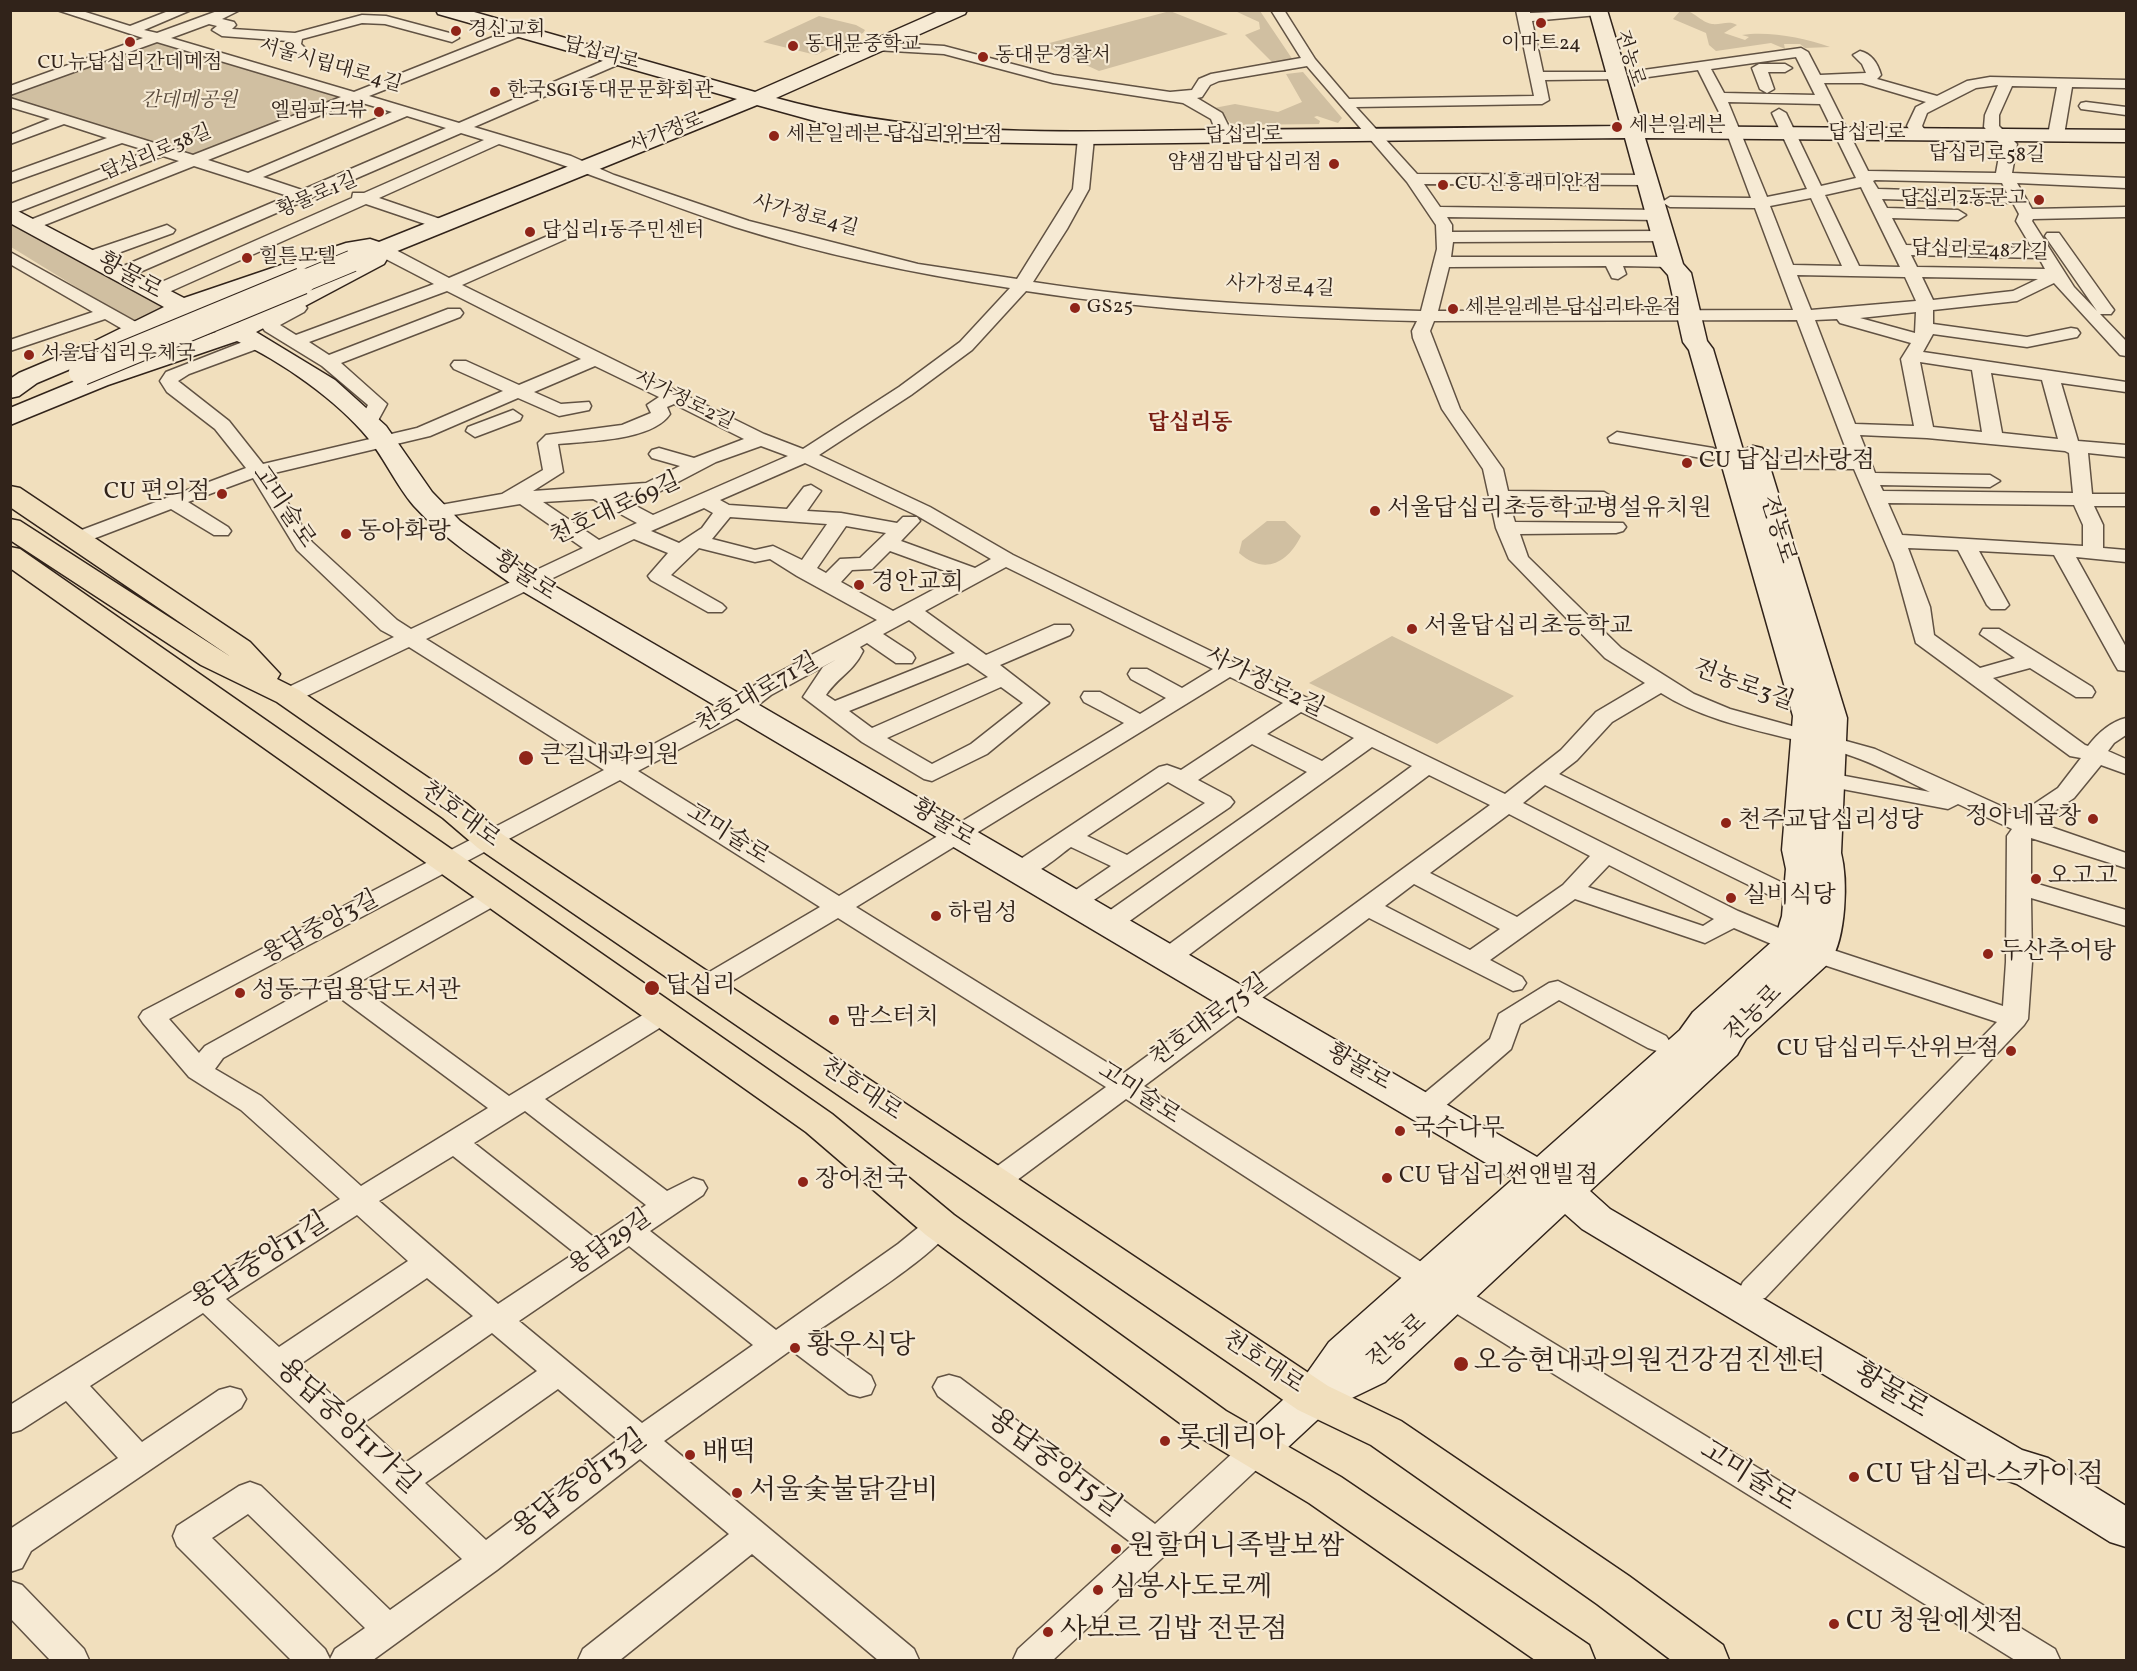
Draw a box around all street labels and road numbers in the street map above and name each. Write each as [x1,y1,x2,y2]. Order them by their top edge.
street label: 전농로 [1608,28,1648,90]
street label: 답십리로 [561,33,641,77]
street label: 서울시립대로4길 [256,35,404,99]
street label: 사가정로 [627,108,707,160]
street label: 답십리로38길 [98,121,216,187]
street label: 답십리로 [1828,122,1906,146]
street label: 답십리로 [1205,124,1283,150]
street label: 답십리로58길 [1929,143,2045,169]
street label: 황물로1길 [274,169,362,225]
street label: 사가정로4길 [749,191,861,243]
street label: 답십리로48가길 [1911,238,2049,266]
street label: 황물로 [92,249,166,307]
street label: 사가정로4길 [1225,273,1335,303]
street label: 사가정로2길 [631,368,737,436]
street label: 고미술로 [244,462,320,554]
street label: 천호대로69길 [546,468,686,554]
street label: 전농로 [1752,493,1800,567]
street label: 황물로 [487,547,561,609]
street label: 사가정로2길 [1200,643,1328,725]
street label: 천호대로71길 [692,648,824,742]
street label: 전농로3길 [1689,656,1797,718]
street label: 천호대로 [413,777,505,855]
street label: 황물로 [905,795,979,855]
street label: 고미술로 [680,799,774,873]
street label: 용답중앙3길 [258,886,384,972]
street label: 천호대로75길 [1145,969,1275,1075]
street label: 전농로 [1720,980,1790,1050]
street label: 황물로 [1321,1039,1395,1099]
street label: 천호대로 [814,1053,906,1129]
street label: 고미술로 [1091,1058,1185,1132]
street label: 용답29길 [564,1205,658,1283]
street label: 용답중앙11길 [186,1207,336,1319]
street label: 전농로 [1362,1309,1434,1377]
street label: 천호대로 [1216,1326,1308,1402]
street label: 용답중앙11가길 [267,1353,425,1503]
street label: 황물로 [1847,1358,1933,1428]
street label: 용답중앙15길 [979,1404,1127,1526]
street label: 용답중앙13길 [507,1424,655,1548]
street label: 고미술로 [1692,1435,1802,1521]

